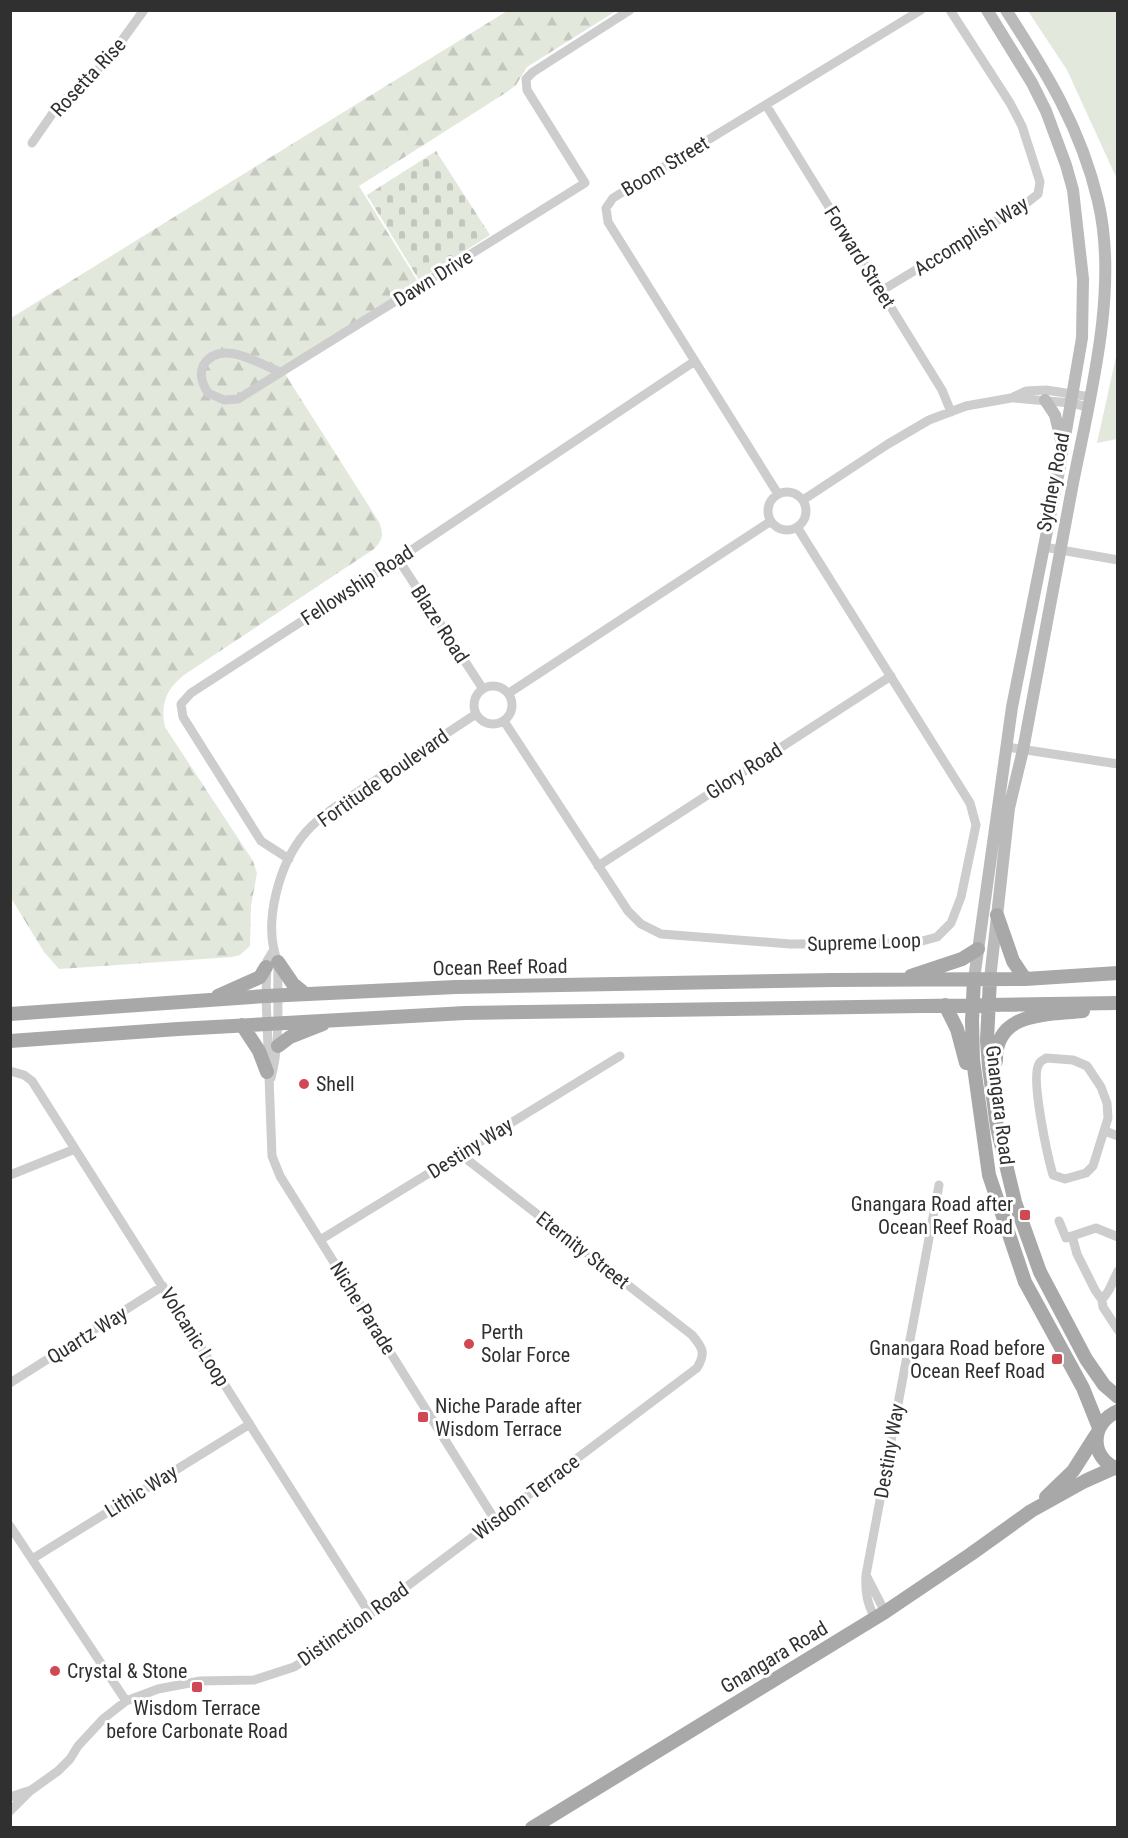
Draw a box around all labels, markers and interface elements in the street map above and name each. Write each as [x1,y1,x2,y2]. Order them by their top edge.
street label: Rosetta Rise [46,33,130,121]
street label: Boom Street [617,131,713,201]
street label: Accomplish Way [909,191,1033,281]
street label: Forward Street [819,202,901,312]
street label: Dawn Drive [389,244,477,312]
street label: Sydney Road [1032,430,1074,534]
street label: Fellowship Road [296,540,418,630]
street label: Blaze Road [406,581,474,667]
street label: Fortitude Boulevard [313,724,453,832]
street label: Glory Road [701,738,787,804]
street label: Supreme Loop [807,928,921,956]
street label: Ocean Reef Road [432,954,568,980]
street label: Gnangara Road [981,1044,1019,1166]
place label: Shell [316,1072,355,1096]
marker: Shell [297,1077,311,1091]
street label: Destiny Way [423,1112,517,1184]
place label: Gnangara Road after Ocean Reef Road [851,1192,1013,1239]
street label: Eternity Street [532,1206,634,1294]
marker: Gnangara Road after Ocean Reef Road [1018,1208,1032,1222]
street label: Niche Parade [325,1257,401,1359]
street label: Volcanic Loop [155,1283,235,1391]
street label: Quartz Way [43,1301,131,1369]
place label: Perth Solar Force [481,1320,570,1367]
place label: Gnangara Road before Ocean Reef Road [869,1336,1045,1383]
marker: Perth Solar Force [462,1337,476,1351]
marker: Gnangara Road before Ocean Reef Road [1050,1352,1064,1366]
place label: Niche Parade after Wisdom Terrace [435,1394,582,1441]
street label: Destiny Way [869,1402,909,1500]
marker: Niche Parade after Wisdom Terrace [416,1410,430,1424]
street label: Wisdom Terrace [468,1449,584,1545]
street label: Lithic Way [100,1459,182,1523]
street label: Distinction Road [293,1577,413,1671]
street label: Gnangara Road [716,1616,832,1698]
place label: Crystal & Stone [67,1659,187,1683]
marker: Crystal & Stone [48,1664,62,1678]
marker: Wisdom Terrace before Carbonate Road [190,1680,204,1694]
place label: Wisdom Terrace before Carbonate Road [106,1696,288,1743]

